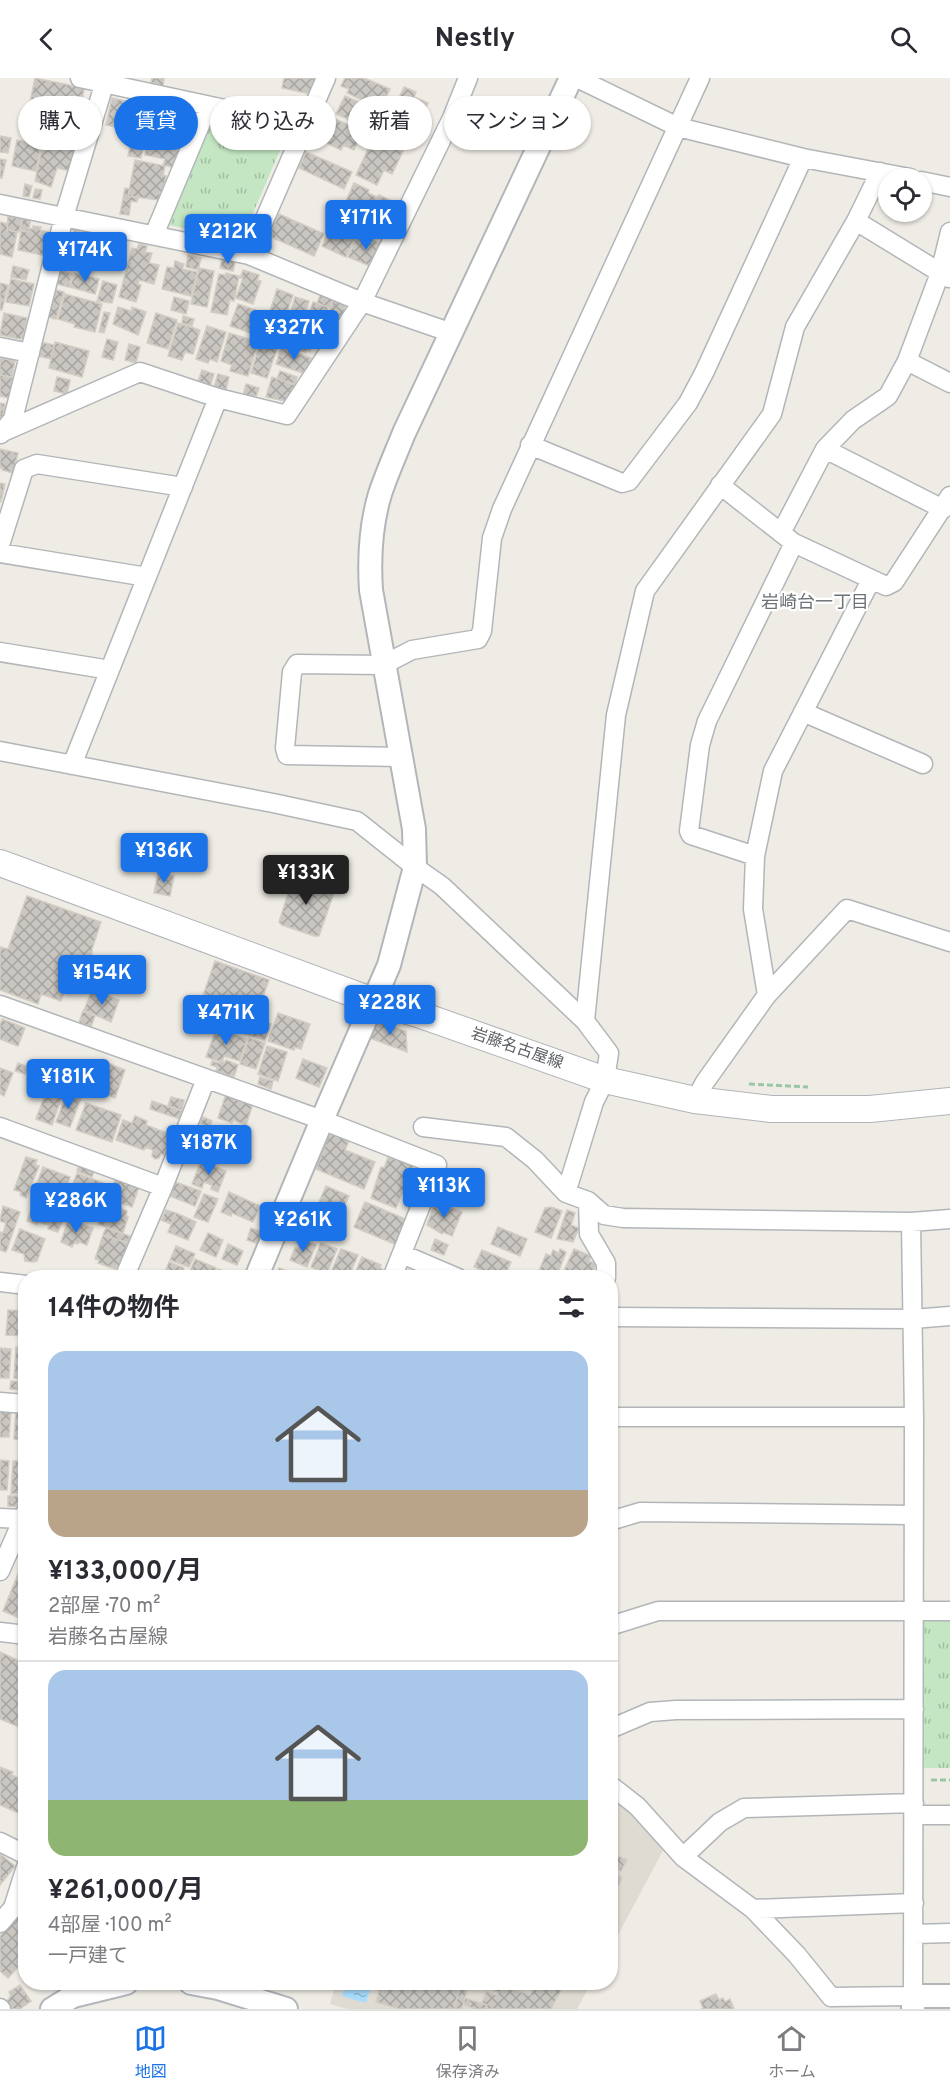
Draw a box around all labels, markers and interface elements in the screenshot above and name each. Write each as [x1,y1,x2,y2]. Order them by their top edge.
text: Nestly [435,22,515,56]
icon: back [30,23,63,56]
icon: search [887,23,920,56]
chip: 購入 [18,96,102,150]
chip: 賃貸 [114,96,198,150]
chip: 絞り込み [210,96,336,150]
chip: 新着 [348,96,432,150]
chip: マンション [444,96,591,150]
map controls [878,168,932,222]
button: locate [878,168,932,222]
pin: ¥171K [324,200,408,251]
text: ¥171K [339,206,393,232]
pin: ¥212K [186,214,270,265]
text: ¥212K [199,220,257,246]
pin: ¥174K [43,232,127,283]
text: ¥174K [57,238,113,264]
pin: ¥327K [252,310,336,361]
text: ¥327K [264,316,324,342]
district label: 岩崎台一丁目 [761,592,869,615]
pin: ¥136K [122,833,206,884]
text: ¥136K [135,839,193,865]
pin: ¥133K [264,855,348,906]
text: ¥133K [277,861,335,887]
pin: ¥154K [60,955,144,1006]
text: ¥154K [72,961,132,987]
pin: ¥228K [348,985,432,1036]
text: ¥228K [358,991,422,1017]
pin: ¥471K [184,995,268,1046]
text: ¥471K [197,1001,255,1027]
street label: 岩藤名古屋線 [468,1024,566,1074]
pin: ¥181K [26,1059,110,1110]
text: ¥181K [41,1065,95,1091]
pin: ¥187K [167,1125,251,1176]
text: ¥187K [180,1131,238,1157]
pin: ¥113K [402,1168,486,1219]
text: ¥113K [417,1174,471,1200]
pin: ¥286K [34,1183,118,1234]
text: ¥286K [44,1189,108,1215]
pin: ¥261K [261,1202,345,1253]
text: ¥261K [274,1208,332,1234]
icon: filters [555,1290,588,1323]
text: 14件の物件 [48,1293,179,1326]
icon: home [264,1390,372,1498]
text: ¥133,000/月 [48,1556,202,1589]
text: 2部屋 · 70 m² [48,1594,160,1620]
text: 岩藤名古屋線 [48,1625,168,1651]
icon: home [264,1709,372,1817]
text: ¥261,000/月 [48,1875,204,1908]
text: 4部屋 · 100 m² [48,1913,172,1939]
text: 一戸建て [48,1944,128,1970]
tab: 地図 [134,2022,167,2083]
tab: 保存済み [436,2022,500,2083]
tab: ホーム [768,2022,816,2083]

